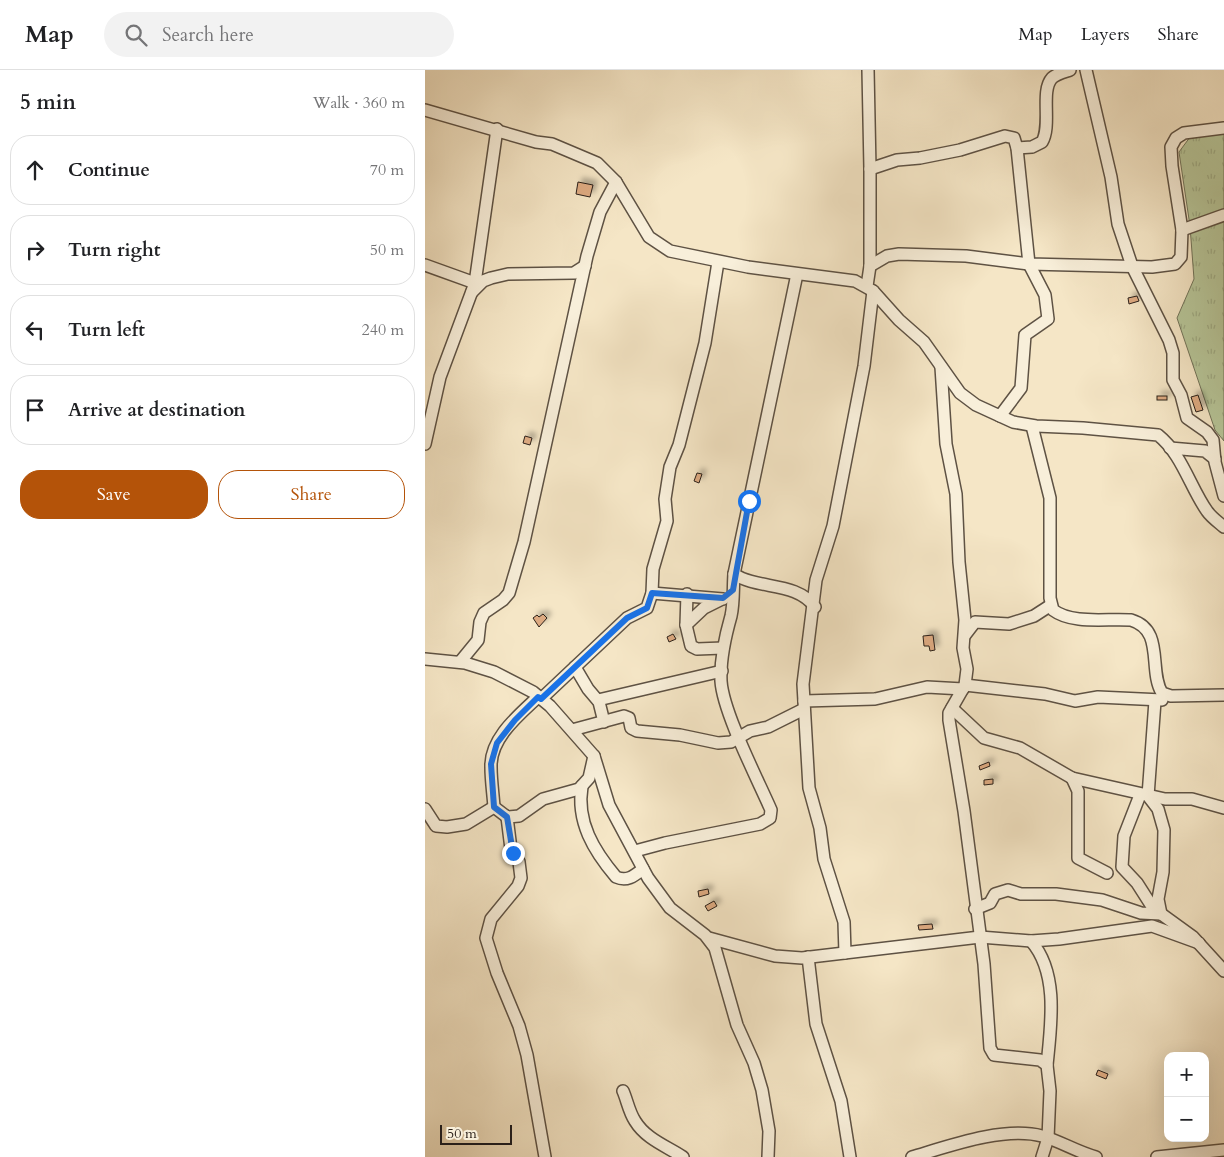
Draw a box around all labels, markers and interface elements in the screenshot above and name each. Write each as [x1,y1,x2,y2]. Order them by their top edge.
search box [104,12,454,57]
text: Map [25,18,74,51]
icon: search [122,21,150,49]
text: Search here [162,22,254,48]
text: Map [1018,22,1053,47]
text: Layers [1081,22,1130,47]
text: Share [1158,22,1199,47]
text: 5 min [20,88,76,117]
text: Walk · 360 m [313,92,405,114]
icon: ahead [21,156,49,184]
text: Continue [68,157,150,183]
text: 70 m [370,159,404,181]
icon: right [21,236,49,264]
text: Turn right [68,237,160,263]
text: 50 m [370,239,404,261]
icon: left [21,316,49,344]
text: Turn left [68,317,145,343]
text: 240 m [362,319,404,341]
icon: arrive [21,396,49,424]
text: Arrive at destination [68,397,245,423]
button: Save [20,470,208,519]
button: Share [218,470,405,519]
route start [738,490,761,513]
route end [502,842,525,865]
map controls [1164,1052,1209,1142]
button: + [1164,1052,1209,1097]
button: − [1164,1097,1209,1142]
scale bar [440,1122,513,1145]
text: 50 m [447,1124,477,1143]

